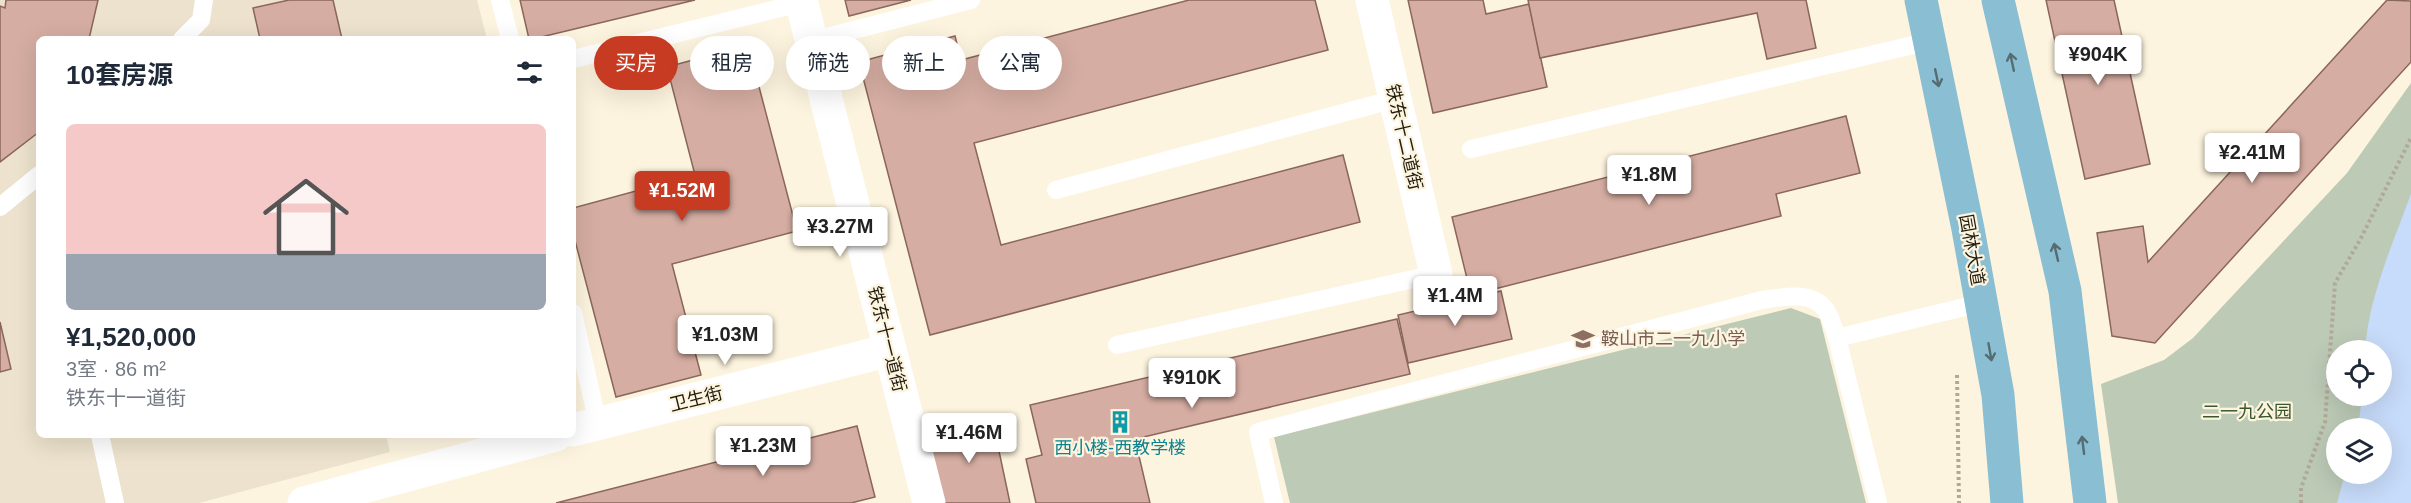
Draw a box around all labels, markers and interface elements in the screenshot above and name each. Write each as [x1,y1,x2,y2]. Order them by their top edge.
pin: ¥904K [2056,35,2140,86]
chip: 买房 [594,36,678,90]
chip: 租房 [690,36,774,90]
chip: 筛选 [786,36,870,90]
chip: 新上 [882,36,966,90]
chip: 公寓 [978,36,1062,90]
text: ¥904K [2069,43,2127,65]
one-way arrow [2005,53,2017,72]
icon: filters [513,56,546,89]
text: 10套房源 [66,60,173,90]
one-way arrow [1932,67,1943,87]
street label: 铁东十二道街 [1382,82,1426,192]
pin: ¥2.41M [2203,133,2301,184]
text: ¥2.41M [2219,141,2285,163]
pin: ¥1.8M [1607,155,1691,206]
icon: home [252,163,360,271]
text: ¥1.8M [1621,163,1677,185]
pin: ¥1.52M [633,171,731,222]
text: ¥1.52M [649,179,715,201]
pin: ¥3.27M [791,207,889,258]
street label: 园林大道 [1956,213,1988,287]
text: ¥3.27M [807,215,873,237]
one-way arrow [2049,243,2061,262]
pin: ¥1.4M [1413,276,1497,327]
street label: 铁东十一道街 [864,284,910,394]
text: ¥1.4M [1427,284,1483,306]
pin: ¥1.03M [676,315,774,366]
text: ¥1,520,000 [66,322,196,352]
text: ¥1.03M [692,323,758,345]
school or university icon: 鞍山市二一九小学 [1570,326,1596,352]
place label: 鞍山市二一九小学 [1601,329,1745,349]
map controls [2326,340,2392,484]
button: locate [2326,340,2392,406]
one-way arrow [1985,341,1996,361]
text: 3室 · 86 m² [66,358,166,380]
pin: ¥910K [1150,358,1234,409]
text: ¥910K [1163,366,1221,388]
street label: 卫生街 [667,383,725,415]
text: 铁东十一道街 [66,387,186,409]
park label: 二一九公园 [2202,402,2292,422]
building icon: 西小楼-西教学楼 [1107,409,1133,435]
pin: ¥1.46M [920,413,1018,464]
button: layers [2326,418,2392,484]
text: ¥1.46M [936,421,1002,443]
pin: ¥1.23M [714,426,812,477]
text: ¥1.23M [730,434,796,456]
one-way arrow [2077,435,2088,455]
place label: 西小楼-西教学楼 [1054,438,1186,458]

